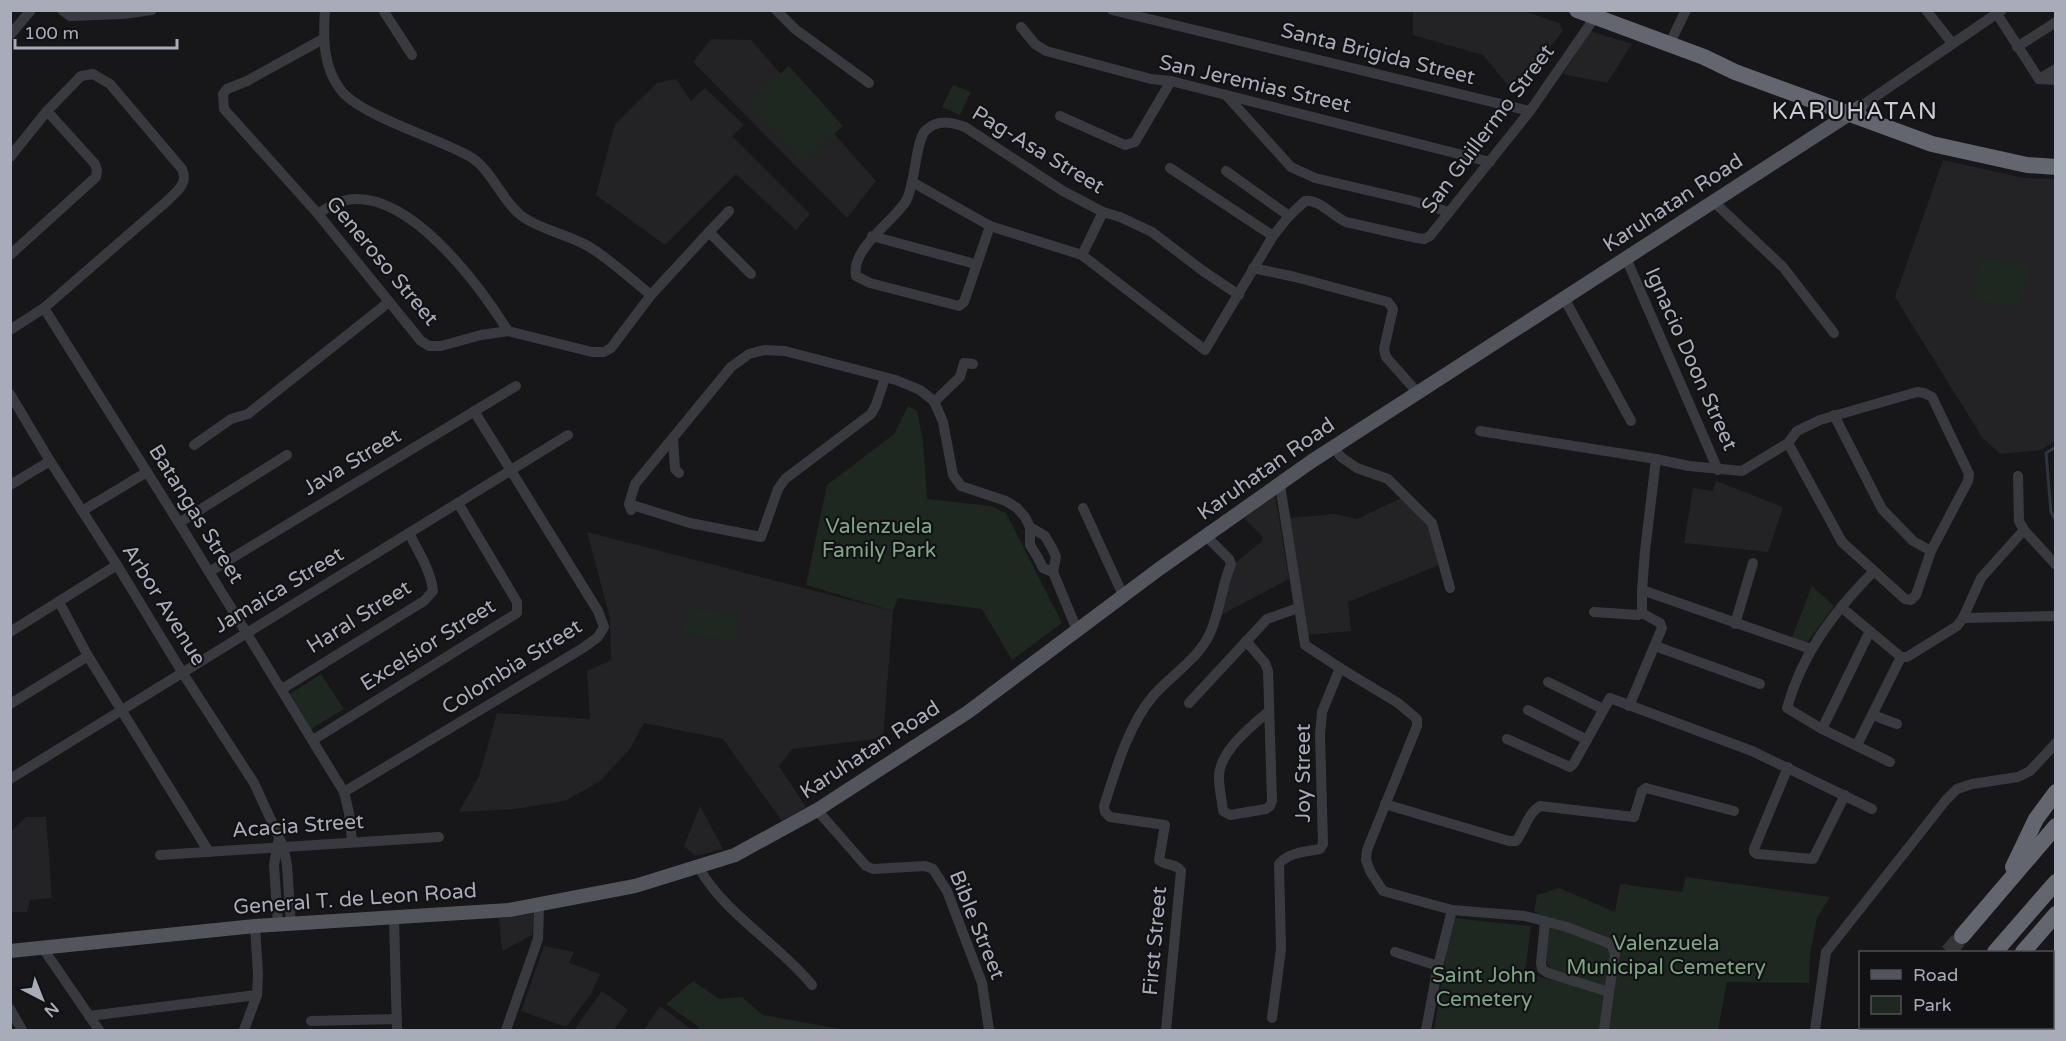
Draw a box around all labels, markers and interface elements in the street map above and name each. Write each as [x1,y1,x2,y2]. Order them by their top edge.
scale bar [15,12,177,50]
street label: Santa Brigida Street [1278,18,1478,90]
text: 100 m [24,22,79,44]
street label: San Guillermo Street [1416,40,1560,218]
street label: San Jeremias Street [1157,50,1353,118]
district label: KARUHATAN [1771,97,1939,126]
street label: Pag-Asa Street [967,101,1109,199]
street label: Karuhatan Road [1598,148,1748,258]
street label: Generoso Street [321,191,443,331]
street label: Ignacio Doon Street [1639,264,1743,454]
street label: Karuhatan Road [1193,412,1339,526]
street label: Java Street [299,423,405,501]
street label: Batangas Street [143,440,249,588]
park label: Valenzuela Family Park [822,514,936,563]
street label: Arbor Avenue [117,540,211,670]
street label: Jamaica Street [210,542,348,638]
street label: Haral Street [302,575,416,659]
street label: Excelsior Street [356,594,500,696]
street label: Colombia Street [438,614,586,720]
street label: Karuhatan Road [795,695,945,805]
street label: Joy Street [1291,723,1316,823]
street label: Acacia Street [231,809,365,843]
street label: Bible Street [944,867,1010,983]
street label: General T. de Leon Road [232,878,478,920]
street label: First Street [1138,885,1172,997]
park label: Valenzuela Municipal Cemetery [1566,931,1766,980]
legend [1859,951,2054,1029]
park label: Saint John Cemetery [1432,963,1536,1012]
text: Road [1913,964,1958,986]
north arrow [12,969,72,1029]
text: Park [1913,994,1952,1016]
text: N [40,998,63,1021]

